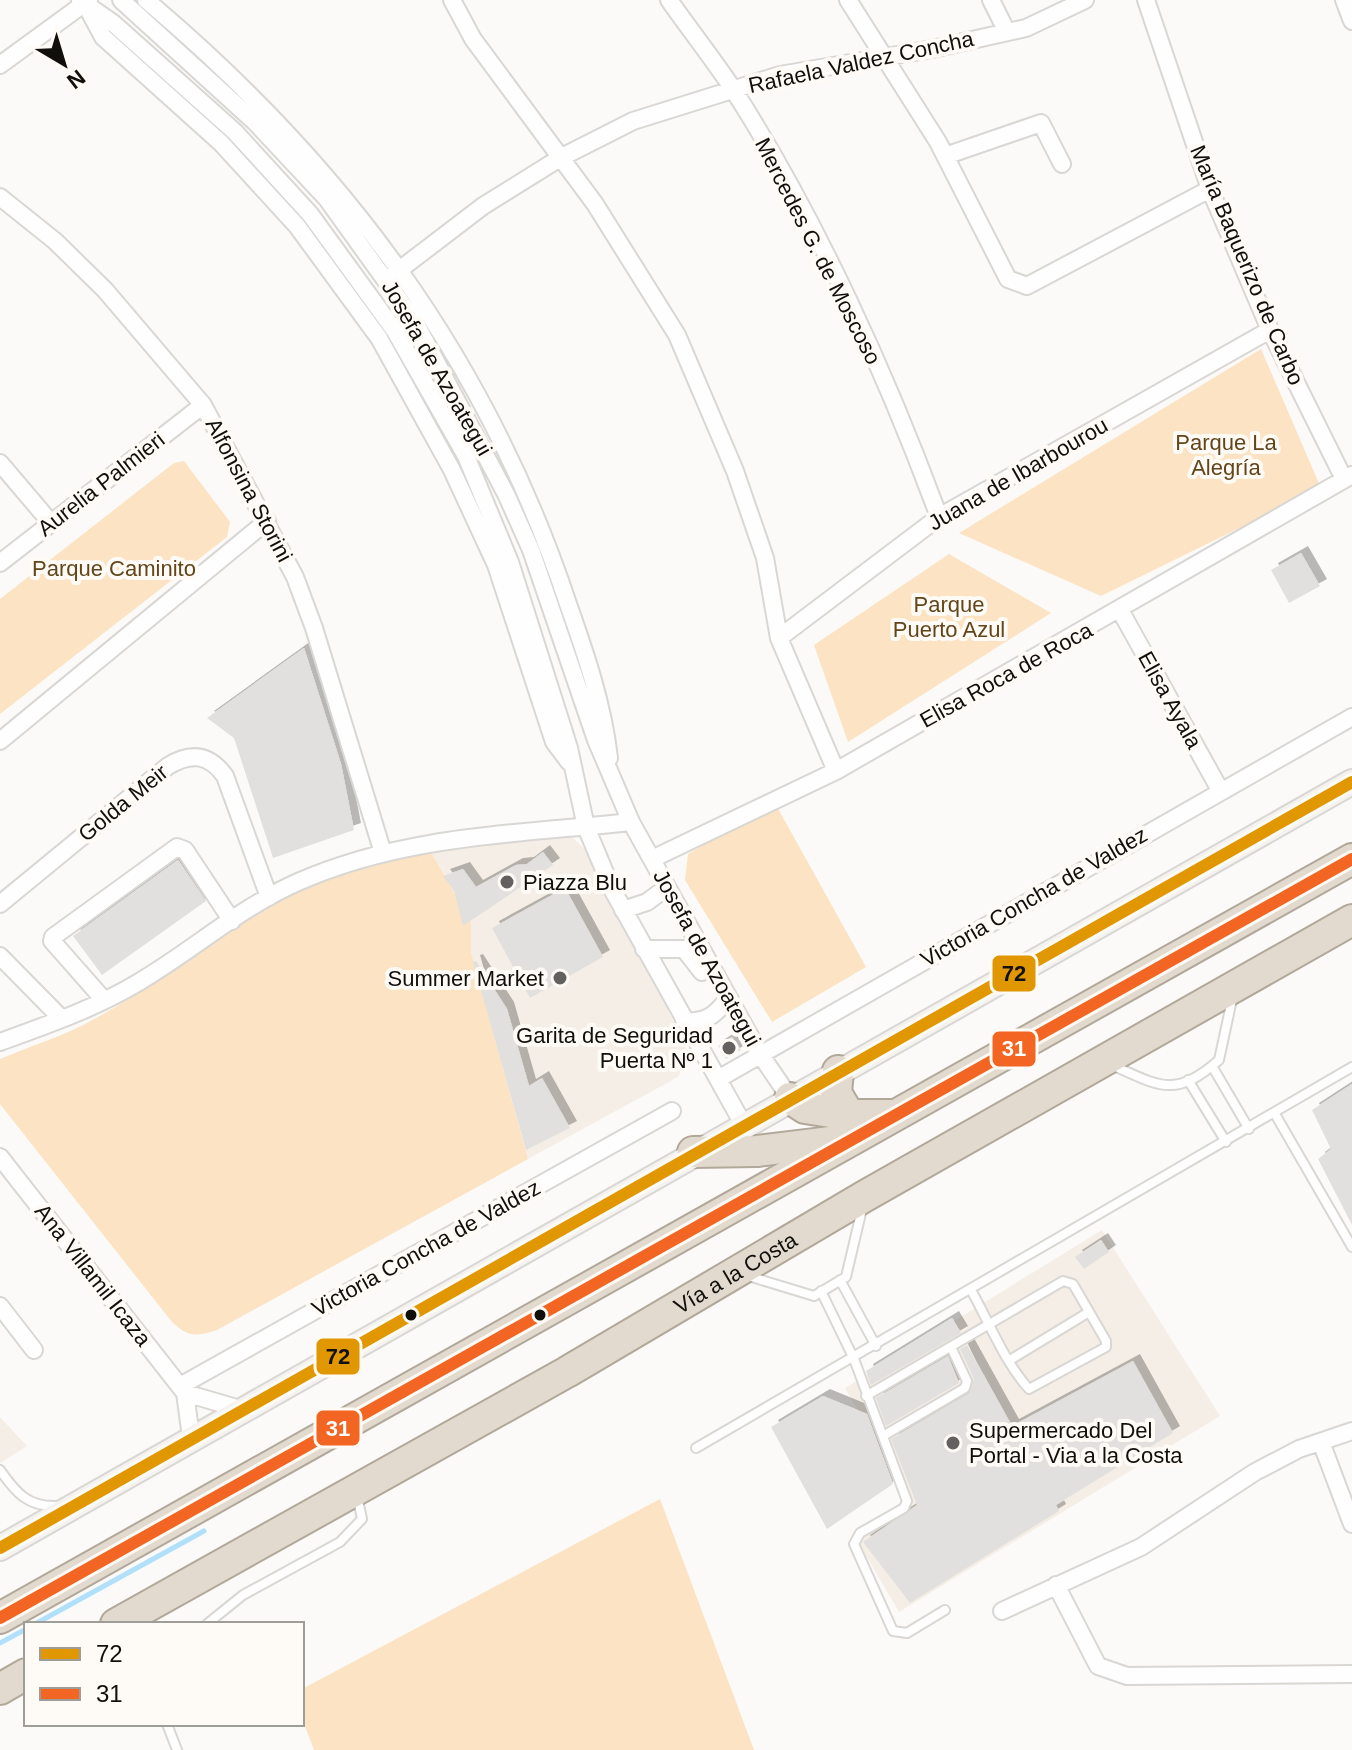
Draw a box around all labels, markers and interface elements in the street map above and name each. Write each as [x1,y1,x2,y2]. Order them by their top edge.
north arrow [24,24,104,104]
street label: Rafaela Valdez Concha [746,26,977,98]
text: N [62,65,90,94]
street label: Mercedes G. de Moscoso [750,134,886,368]
street label: María Baquerizo de Carbo [1185,141,1309,389]
street label: Josefa de Azoategui [377,276,497,460]
street label: Juana de Ibarbourou [924,412,1112,536]
street label: Alfonsina Storini [201,414,297,566]
street label: Aurelia Palmieri [33,427,169,541]
park label: Parque La Alegría [1175,430,1278,480]
park label: Parque Caminito [32,556,196,581]
park label: Parque Puerto Azul [893,592,1005,642]
street label: Elisa Roca de Roca [915,617,1097,733]
street label: Elisa Ayala [1133,647,1207,754]
street label: Golda Meir [73,759,173,847]
street label: Victoria Concha de Valdez [916,822,1152,972]
street label: Josefa de Azoategui [648,865,766,1051]
place label: Piazza Blu [523,870,627,895]
marker: Piazza Blu [498,873,516,891]
line badge: 72 [991,954,1037,993]
text: 72 [1002,961,1026,986]
place label: Summer Market [388,966,544,991]
marker: Summer Market [551,969,569,987]
place label: Garita de Seguridad Puerta Nº 1 [516,1023,713,1073]
line badge: 31 [991,1030,1037,1068]
text: 31 [1002,1036,1026,1061]
marker: Garita de Seguridad Puerta Nº 1 [720,1039,738,1057]
street label: Victoria Concha de Valdez [307,1175,545,1321]
street label: Ana Villamil Icaza [30,1199,157,1352]
street label: Vía a la Costa [669,1226,802,1319]
unlabelled marker [403,1307,419,1323]
unlabelled marker [532,1307,548,1323]
line badge: 72 [315,1337,361,1376]
text: 72 [326,1344,350,1369]
line badge: 31 [315,1409,361,1447]
text: 31 [326,1416,350,1441]
place label: Supermercado Del Portal - Via a la Costa [969,1418,1183,1468]
marker: Supermercado Del Portal - Via a la Costa [944,1434,962,1452]
legend [24,1622,304,1726]
text: 72 [96,1640,123,1667]
text: 31 [96,1680,123,1707]

